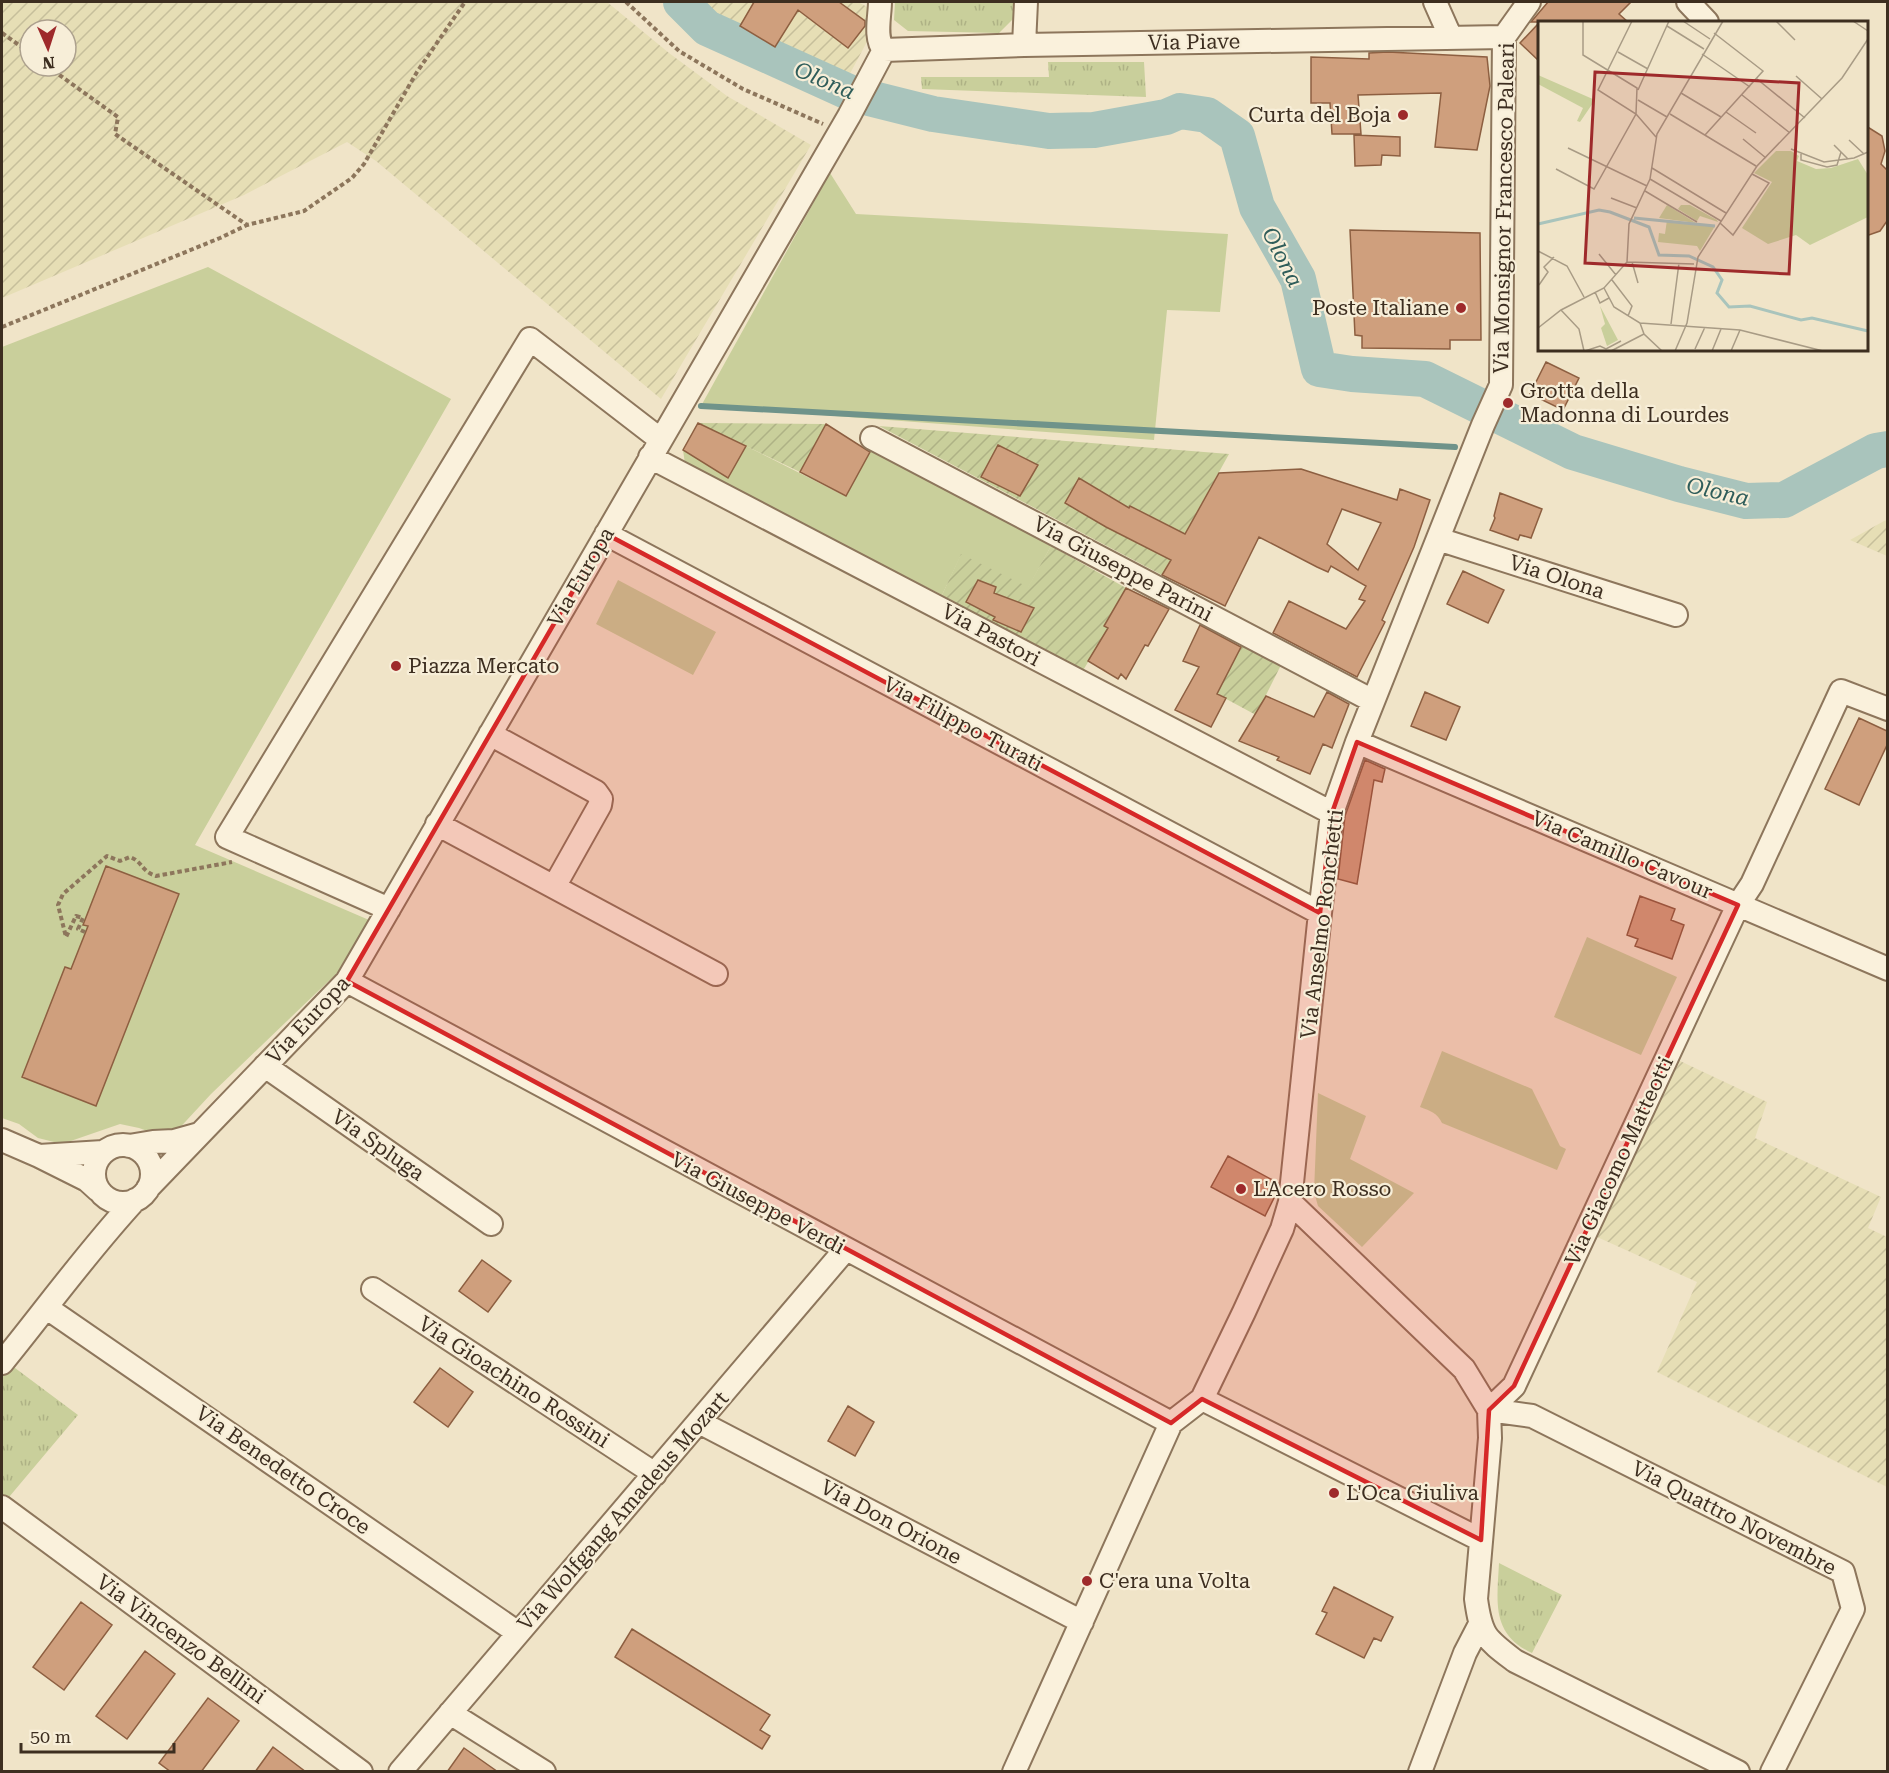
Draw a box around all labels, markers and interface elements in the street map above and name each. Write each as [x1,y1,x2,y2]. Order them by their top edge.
north arrow [18,18,78,78]
inset map [1538,21,1868,351]
street label: Via Piave [1148,29,1240,55]
street label: Via Monsignor Francesco Paleari [1489,42,1519,374]
text: N [42,53,55,72]
water label: Olona [791,57,859,104]
place label: Curta del Boja [1248,103,1392,127]
marker: Curta del Boja [1396,108,1410,122]
water label: Olona [1257,223,1308,291]
place label: Poste Italiane [1312,296,1449,320]
marker: Poste Italiane [1454,301,1468,315]
place label: Grotta della Madonna di Lourdes [1520,379,1729,427]
marker: Grotta della Madonna di Lourdes [1501,396,1515,410]
water label: Olona [1684,472,1752,511]
street label: Via Giuseppe Parini [1029,512,1217,627]
street label: Via Europa [543,523,619,631]
street label: Via Olona [1506,550,1608,604]
street label: Via Pastori [938,599,1045,671]
place label: Piazza Mercato [408,654,559,678]
marker: Piazza Mercato [389,659,403,673]
street label: Via Filippo Turati [879,672,1047,776]
street label: Via Camillo Cavour [1528,806,1716,904]
street label: Via Anselmo Ronchetti [1296,807,1348,1040]
street label: Via Europa [261,971,355,1069]
street label: Via Giacomo Matteotti [1560,1052,1678,1269]
street label: Via Spluga [327,1104,429,1186]
street label: Via Giuseppe Verdi [667,1147,849,1259]
place label: L'Acero Rosso [1253,1177,1391,1201]
marker: L'Acero Rosso [1234,1182,1248,1196]
street label: Via Gioachino Rossini [414,1311,614,1453]
street label: Via Wolfgang Amadeus Mozart [513,1387,733,1635]
street label: Via Benedetto Croce [191,1401,375,1539]
street label: Via Quattro Novembre [1628,1456,1840,1580]
street label: Via Don Orione [816,1475,966,1569]
place label: L'Oca Giuliva [1346,1481,1480,1505]
marker: L'Oca Giuliva [1327,1486,1341,1500]
place label: C'era una Volta [1099,1569,1251,1593]
street label: Via Vincenzo Bellini [92,1570,271,1709]
marker: C'era una Volta [1080,1574,1094,1588]
scale bar [21,1716,174,1754]
text: 50 m [30,1726,71,1747]

